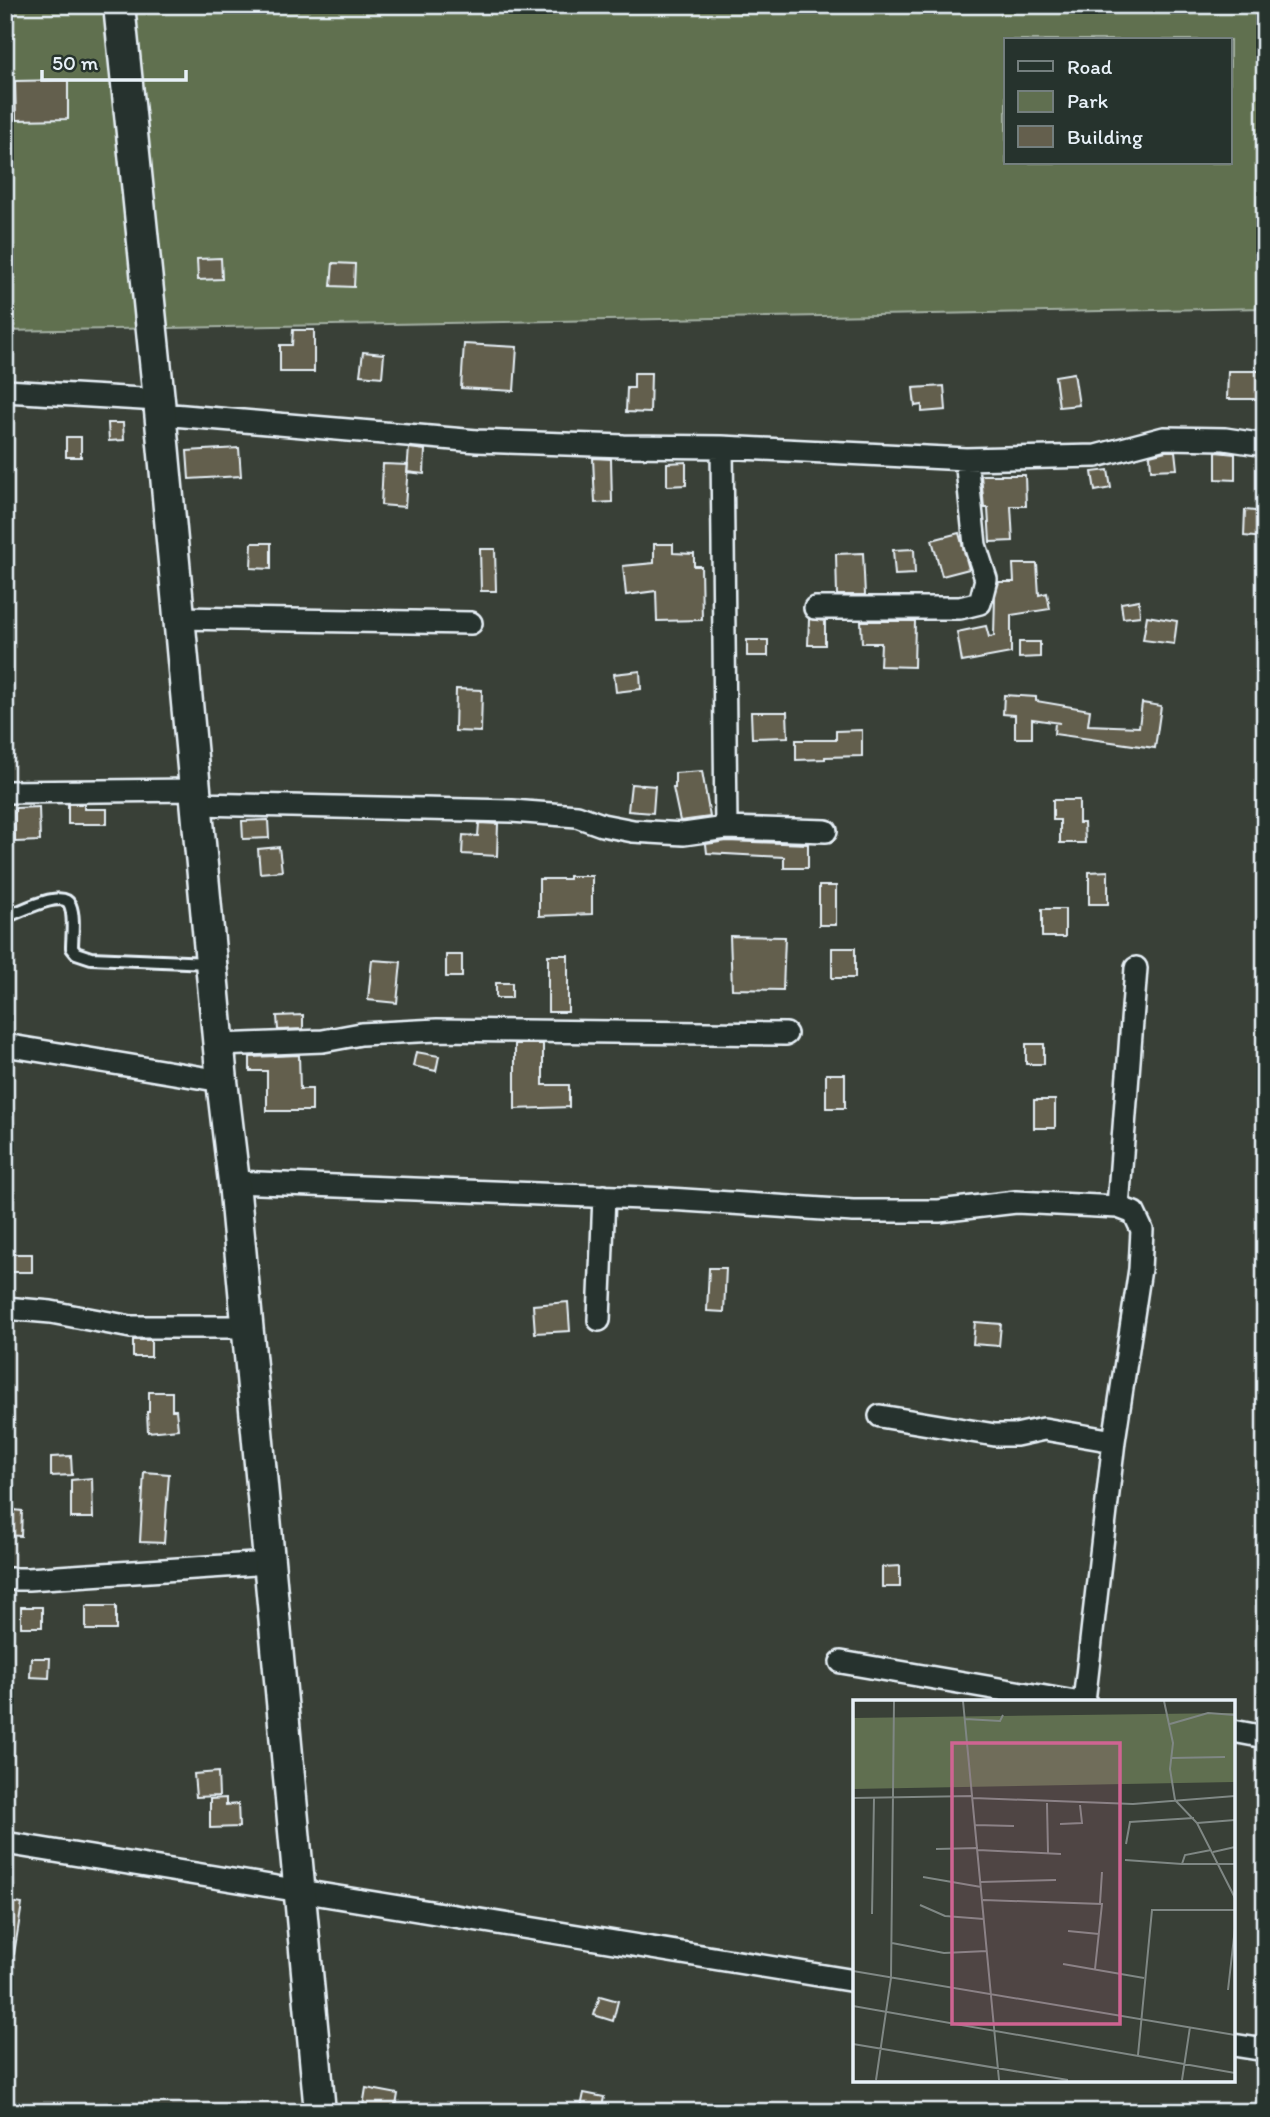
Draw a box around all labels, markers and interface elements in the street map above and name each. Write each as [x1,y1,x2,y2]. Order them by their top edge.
scale bar [42,38,186,82]
legend [1004,38,1232,164]
text: 50 m [52,50,99,75]
text: Road [1067,54,1113,79]
text: Park [1067,88,1109,113]
text: Building [1067,124,1143,149]
inset map [853,1700,1235,2082]

